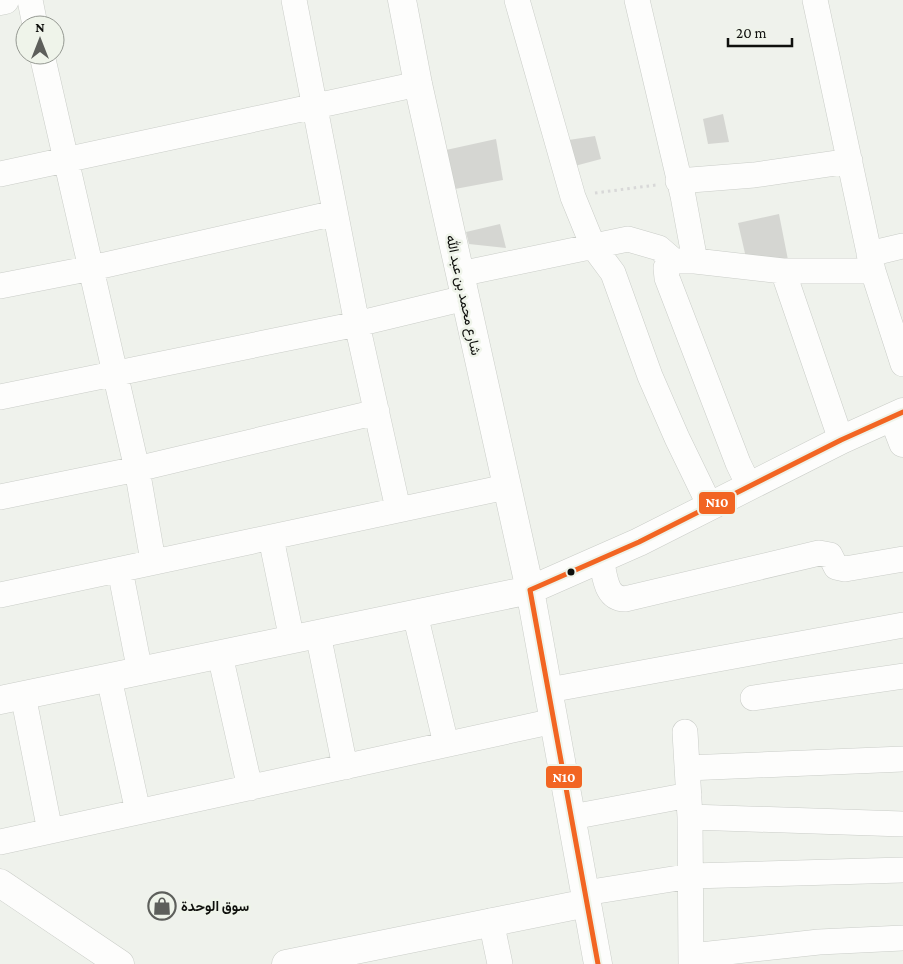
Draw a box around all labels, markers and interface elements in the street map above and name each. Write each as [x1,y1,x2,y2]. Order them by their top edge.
north arrow [15,15,65,65]
scale bar [728,15,792,47]
text: N [35,19,45,35]
text: 20 m [736,25,767,41]
street label: شارع محمد بن عبد الله [440,233,485,357]
line badge: N10 [698,491,736,515]
text: N10 [705,494,729,510]
unlabelled marker [566,567,576,577]
line badge: N10 [545,765,583,789]
text: N10 [552,769,576,785]
shop icon: سوق الوحدة [147,891,177,921]
place label: سوق الوحدة [181,898,249,915]

